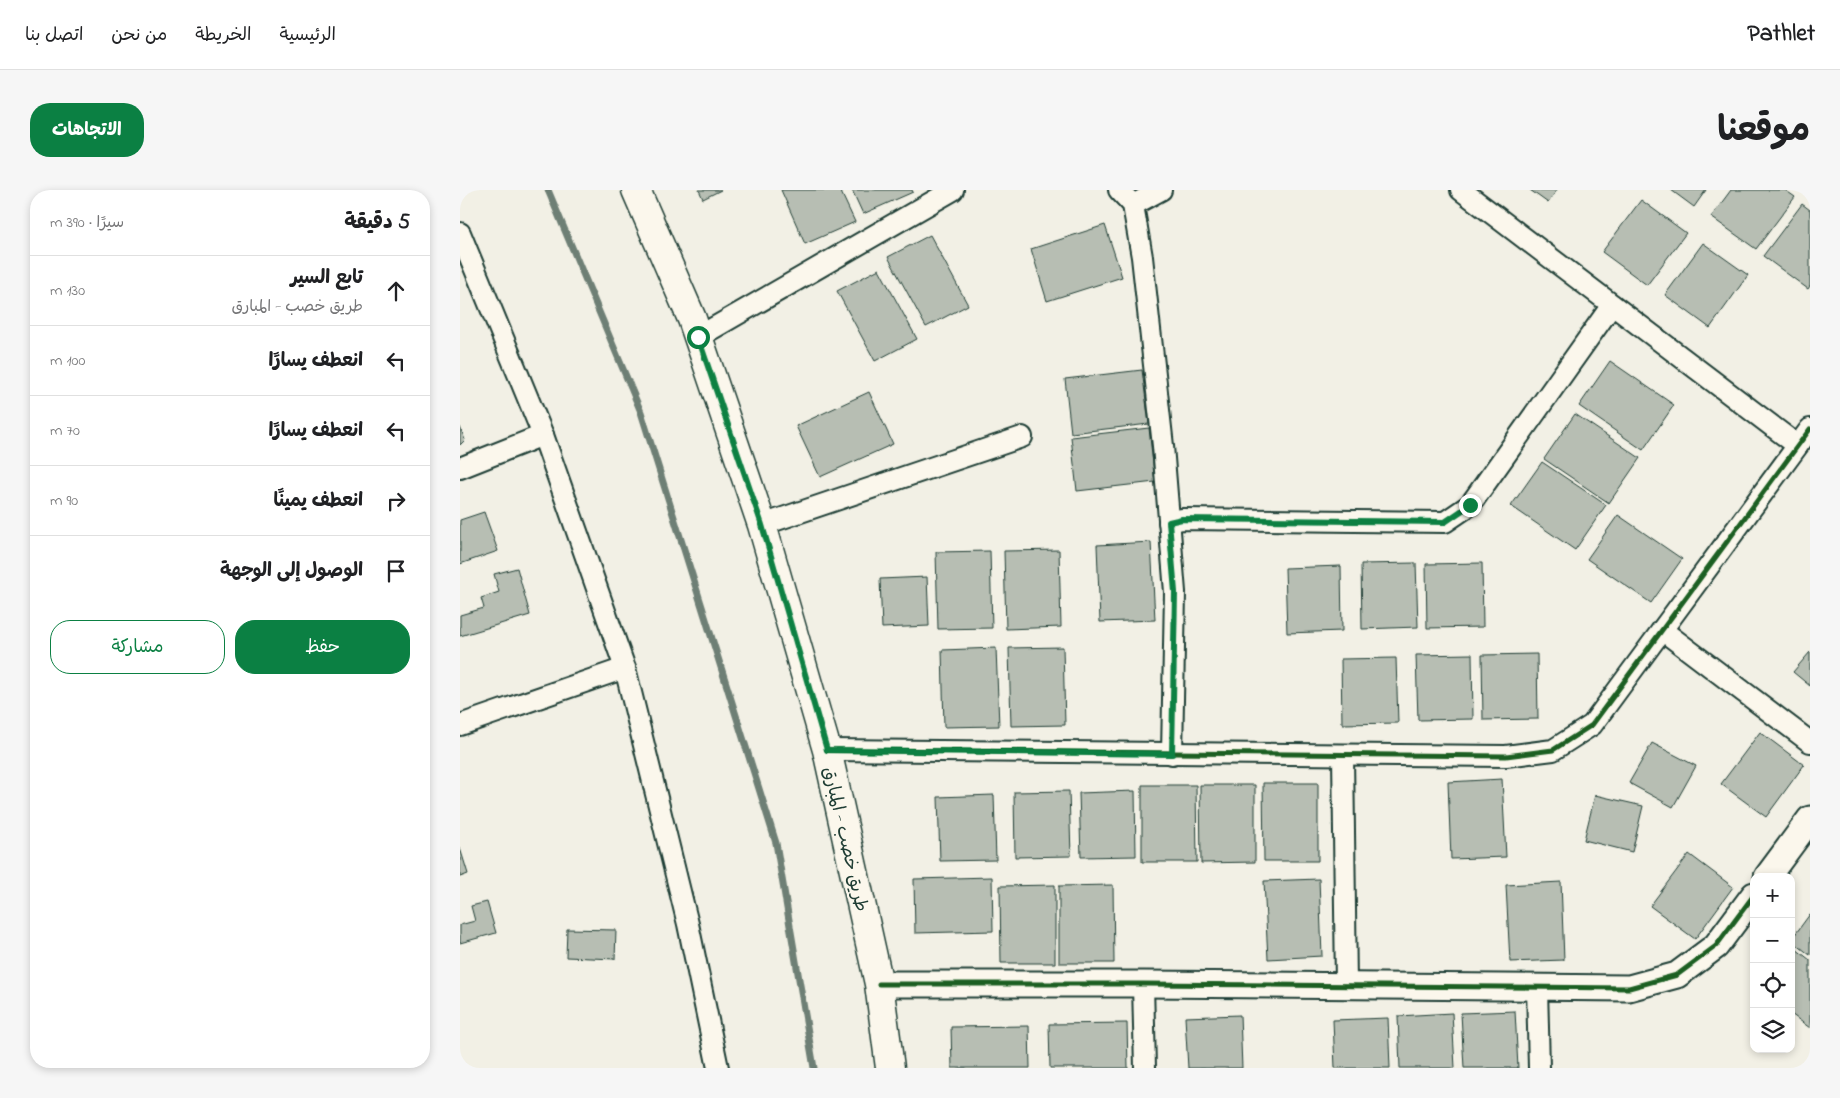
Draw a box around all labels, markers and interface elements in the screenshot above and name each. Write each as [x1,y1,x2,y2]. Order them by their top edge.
text: Pathlet [1747,17,1815,52]
text: اتصل بنا [25,23,83,49]
text: من نحن [111,23,167,49]
text: الخريطة [195,23,251,49]
text: الرئيسية [279,23,336,49]
button: الاتجاهات [30,103,144,157]
text: موقعنا [1717,106,1810,157]
text: 5 دقيقة [344,208,410,238]
text: سيرًا · 390 m [50,211,124,235]
text: تابع السير [291,265,363,292]
icon: ahead [382,277,410,305]
text: 130 m [50,279,85,303]
text: طريق خصب - المبارق [232,295,363,319]
route start [687,326,710,349]
icon: left [382,347,410,375]
text: انعطف يسارًا [268,348,363,375]
text: 100 m [50,349,85,373]
icon: left [382,417,410,445]
text: انعطف يسارًا [268,418,363,445]
text: 70 m [50,419,80,443]
icon: right [382,487,410,515]
text: انعطف يمينًا [273,488,363,515]
text: 90 m [50,489,78,513]
route end [1459,494,1482,517]
icon: arrive [382,557,410,585]
text: الوصول إلى الوجهة [220,558,363,585]
button: مشاركة [50,620,225,674]
button: حفظ [235,620,410,674]
street label: طريق خصب - المبارق [815,765,873,914]
map controls [1750,873,1795,1053]
button: + [1750,873,1795,918]
button: − [1750,918,1795,963]
button: locate [1750,963,1795,1008]
button: layers [1750,1008,1795,1053]

